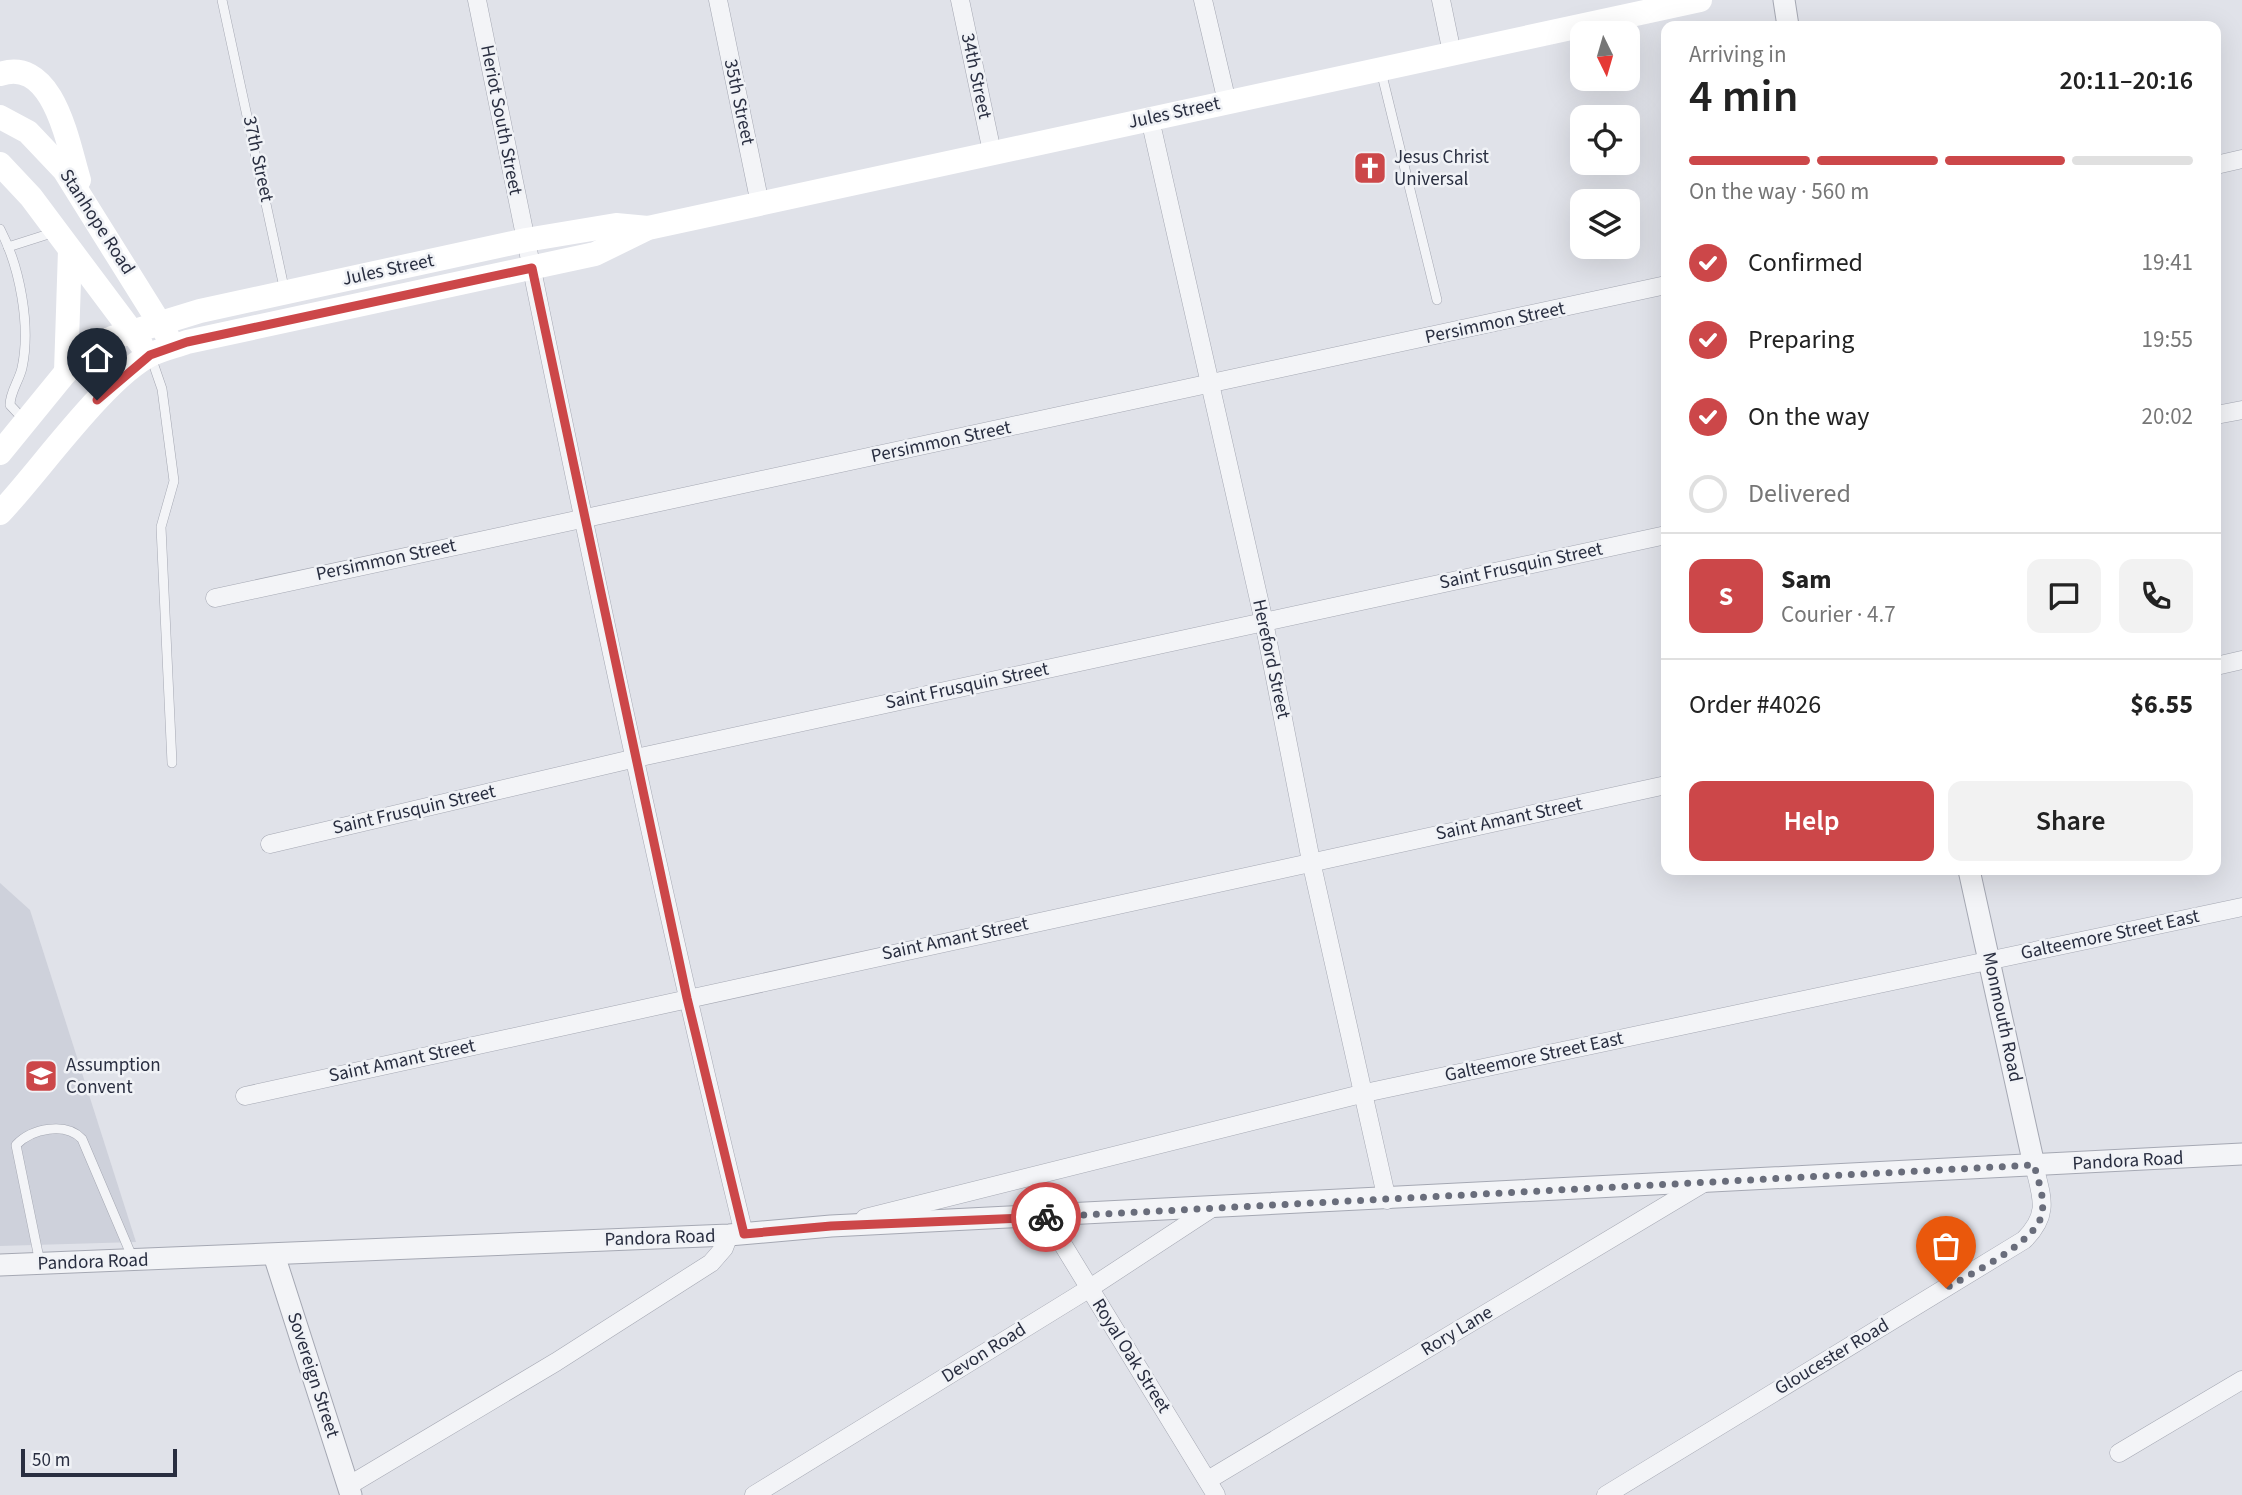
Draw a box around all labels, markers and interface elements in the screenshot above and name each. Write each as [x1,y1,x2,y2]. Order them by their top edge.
north arrow [1570,21,1640,91]
map controls [1570,21,1640,259]
street label: 34th Street [954,31,998,122]
text: Arriving in [1689,38,1787,71]
street label: Heriot South Street [473,43,529,198]
street label: 35th Street [717,57,761,148]
text: 20:11–20:16 [2060,62,2193,99]
text: 4 min [1689,64,1798,129]
street label: Jules Street [1126,90,1223,136]
button: locate [1570,105,1640,175]
street label: 37th Street [236,114,280,205]
place label: Jesus Christ Universal [1394,144,1490,193]
church icon: Jesus Christ Universal [1351,149,1389,187]
street label: Stanhope Road [53,164,141,280]
text: On the way · 560 m [1689,175,1869,208]
button: layers [1570,189,1640,259]
icon: check [1689,244,1727,282]
text: Confirmed [1748,244,1863,281]
text: 19:41 [2142,246,2193,279]
street label: Jules Street [340,247,437,293]
street label: Persimmon Street [1423,295,1568,351]
icon: check [1689,321,1727,359]
text: Preparing [1748,321,1854,358]
text: 19:55 [2142,323,2193,356]
pin [67,328,127,400]
icon: home [78,339,116,377]
icon: check [1689,398,1727,436]
text: On the way [1748,398,1869,435]
text: 20:02 [2142,400,2193,433]
street label: Persimmon Street [869,414,1014,470]
text: Delivered [1748,475,1851,512]
street label: Persimmon Street [314,532,459,588]
street label: Saint Frusquin Street [1437,535,1606,596]
button: chat [2027,559,2101,633]
button: phone [2119,559,2193,633]
text: Sam [1781,561,1831,598]
text: S [1719,578,1733,615]
street label: Hereford Street [1245,597,1297,722]
text: Courier · 4.7 [1781,598,1896,631]
street label: Saint Frusquin Street [883,655,1052,716]
text: Order #4026 [1689,686,1821,723]
text: $6.55 [2130,686,2193,723]
street label: Saint Frusquin Street [330,778,499,842]
button: Help [1689,781,1934,861]
button: Share [1948,781,2193,861]
street label: Saint Amant Street [1433,790,1585,848]
street label: Galteemore Street East [2018,903,2202,967]
street label: Saint Amant Street [879,910,1031,968]
street label: Monmouth Road [1975,950,2029,1084]
street label: Galteemore Street East [1442,1025,1626,1089]
street label: Saint Amant Street [326,1032,478,1090]
place label: Assumption Convent [66,1052,161,1101]
school or university icon: Assumption Convent [22,1057,60,1095]
street label: Pandora Road [2072,1145,2184,1177]
courier [1011,1182,1081,1252]
icon: bike [1027,1198,1065,1236]
pin [1916,1216,1976,1288]
street label: Pandora Road [604,1223,716,1253]
icon: bag [1927,1227,1965,1265]
street label: Pandora Road [37,1247,149,1277]
street label: Royal Oak Street [1085,1293,1177,1419]
street label: Rory Lane [1416,1299,1498,1363]
street label: Sovereign Street [280,1309,346,1442]
street label: Gloucester Road [1770,1312,1894,1402]
street label: Devon Road [936,1316,1032,1390]
scale bar [21,1446,177,1478]
text: 50 m [32,1447,70,1474]

